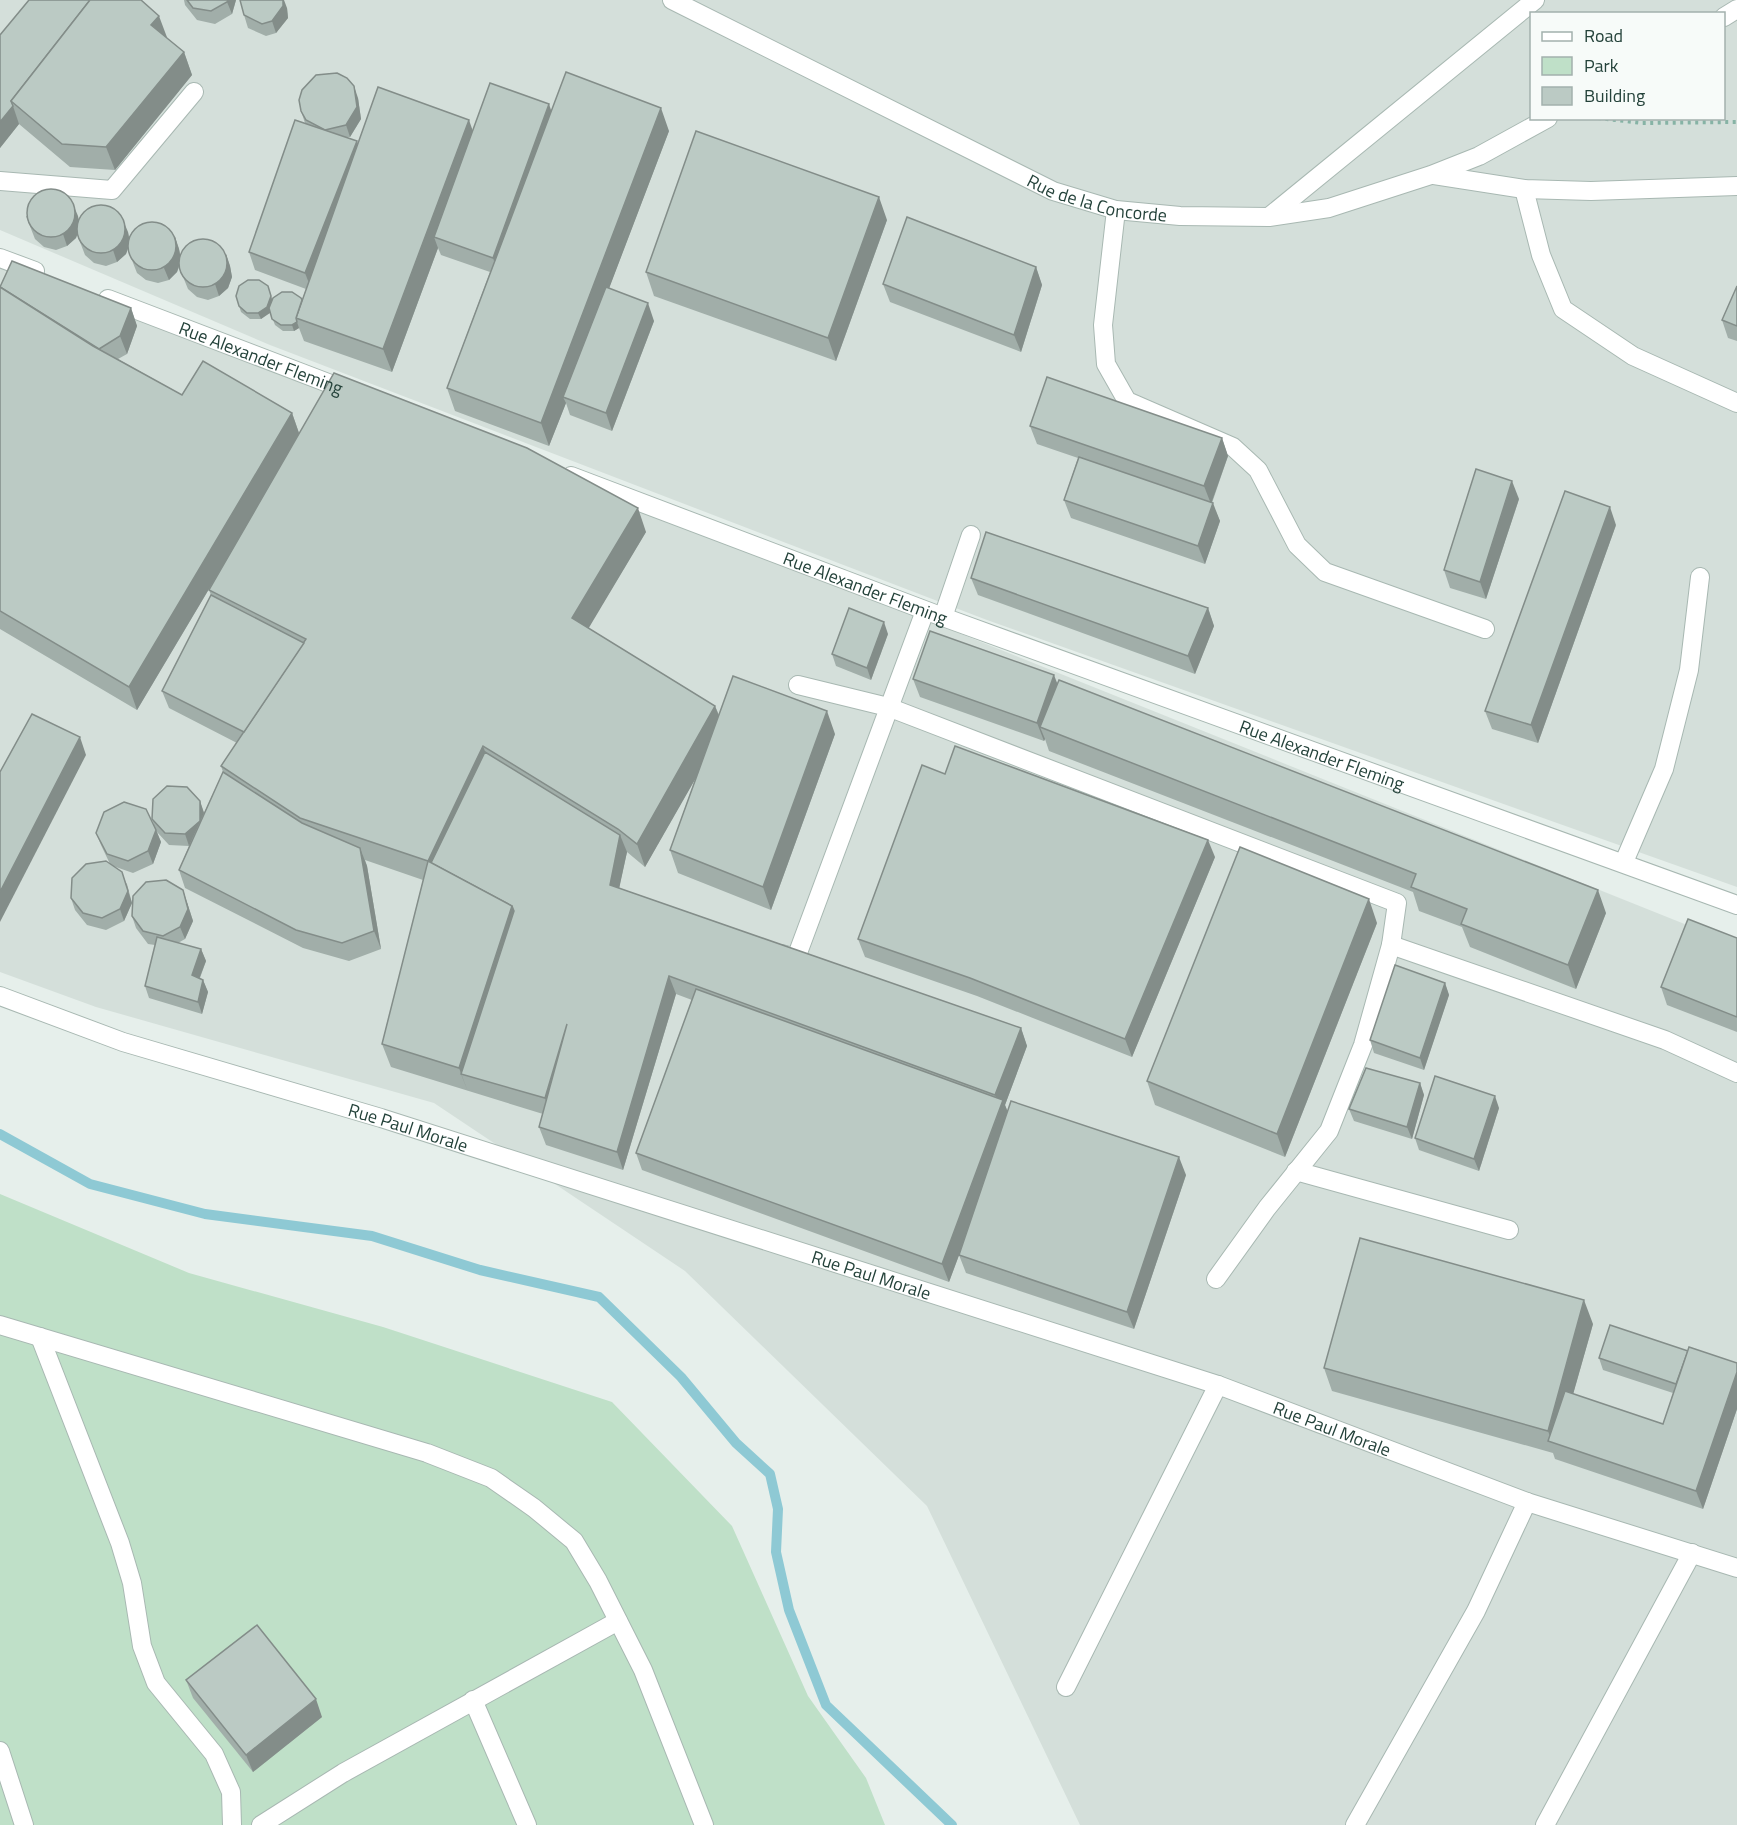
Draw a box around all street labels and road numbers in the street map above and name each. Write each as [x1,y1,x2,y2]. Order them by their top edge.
street label: Rue de la Concorde [1023,167,1168,228]
street label: Rue Alexander Fleming [175,314,347,401]
street label: Rue Alexander Fleming [779,544,952,631]
street label: Rue Alexander Fleming [1236,712,1408,797]
street label: Rue Paul Morale [345,1096,472,1158]
street label: Rue Paul Morale [808,1243,935,1306]
street label: Rue Paul Morale [1269,1394,1395,1463]

